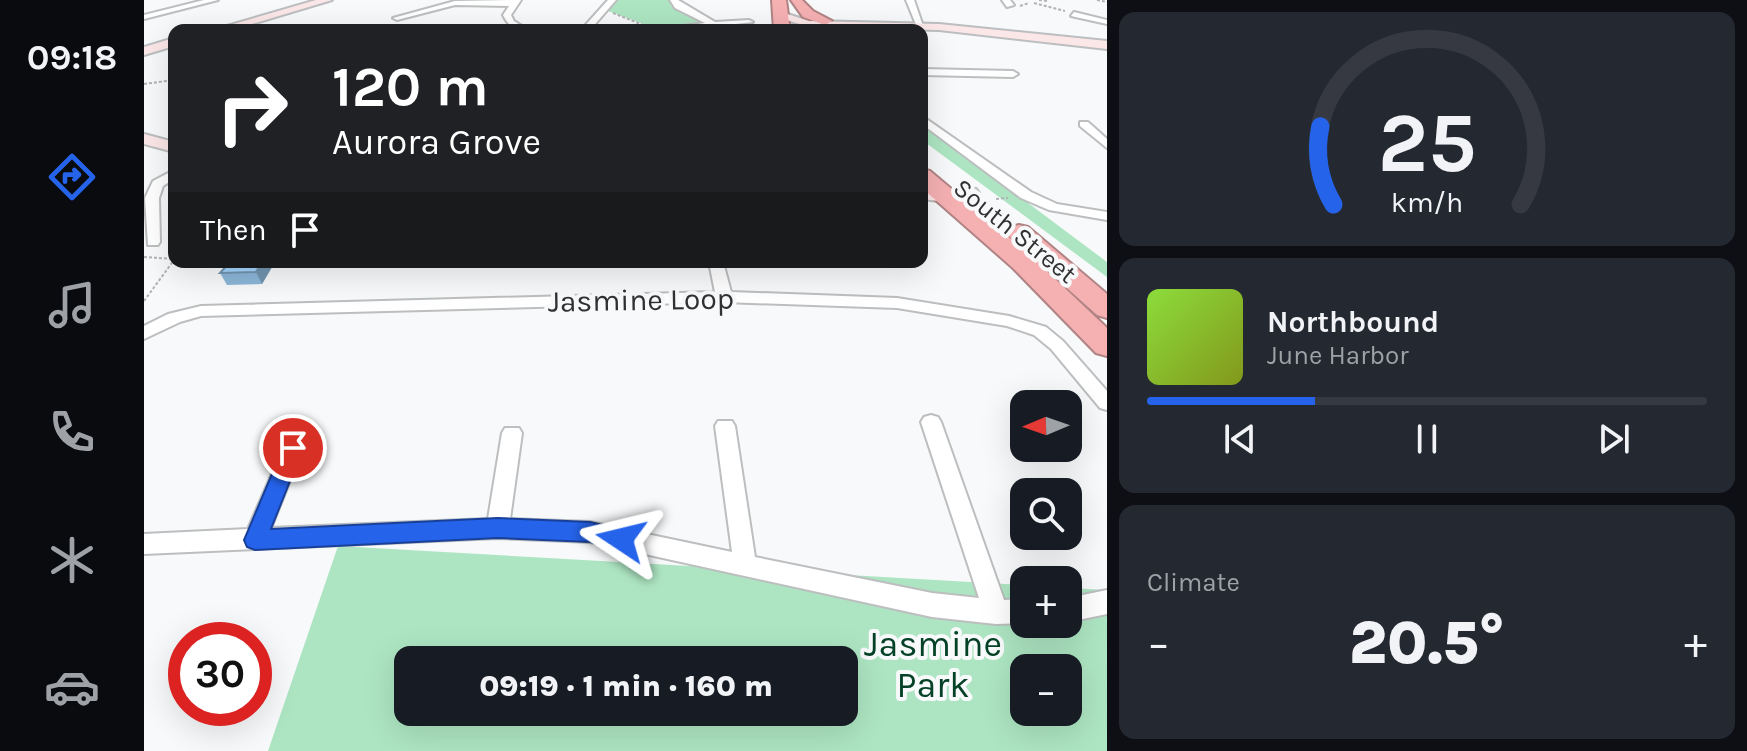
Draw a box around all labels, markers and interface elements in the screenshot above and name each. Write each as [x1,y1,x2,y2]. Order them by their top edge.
text: 09:18 [27,36,117,78]
text: 120 m [332,54,489,119]
icon: right [200,56,304,160]
text: 25 [1378,95,1476,192]
text: Aurora Grove [332,121,541,163]
icon: directions [44,149,100,205]
street label: South Street [947,172,1083,290]
text: km/h [1391,186,1463,219]
icon: arrive [283,208,327,252]
text: Then [200,212,267,248]
icon: music [44,277,100,333]
street label: Jasmine Loop [548,280,734,320]
text: Northbound [1267,304,1439,340]
text: June Harbor [1267,340,1409,371]
north arrow [1010,390,1082,462]
map controls [1010,390,1082,726]
icon: phone [44,404,100,460]
pin [259,414,327,482]
icon: previous [1218,417,1262,461]
icon: pause [1405,417,1449,461]
icon: next [1592,417,1636,461]
icon: arrive [271,426,315,470]
button: search [1010,478,1082,550]
position arrow [579,497,663,581]
icon: climate [44,532,100,588]
button: + [1010,566,1082,638]
text: Climate [1147,567,1240,598]
text: 20.5° [1349,608,1505,678]
text: − [1147,618,1170,669]
text: + [1684,618,1707,669]
speed limit sign: 30 [168,622,272,726]
park label: Jasmine Park [864,623,1002,706]
button: − [1010,654,1082,726]
icon: car [44,659,100,715]
text: 09:19 · 1 min · 160 m [479,668,773,704]

